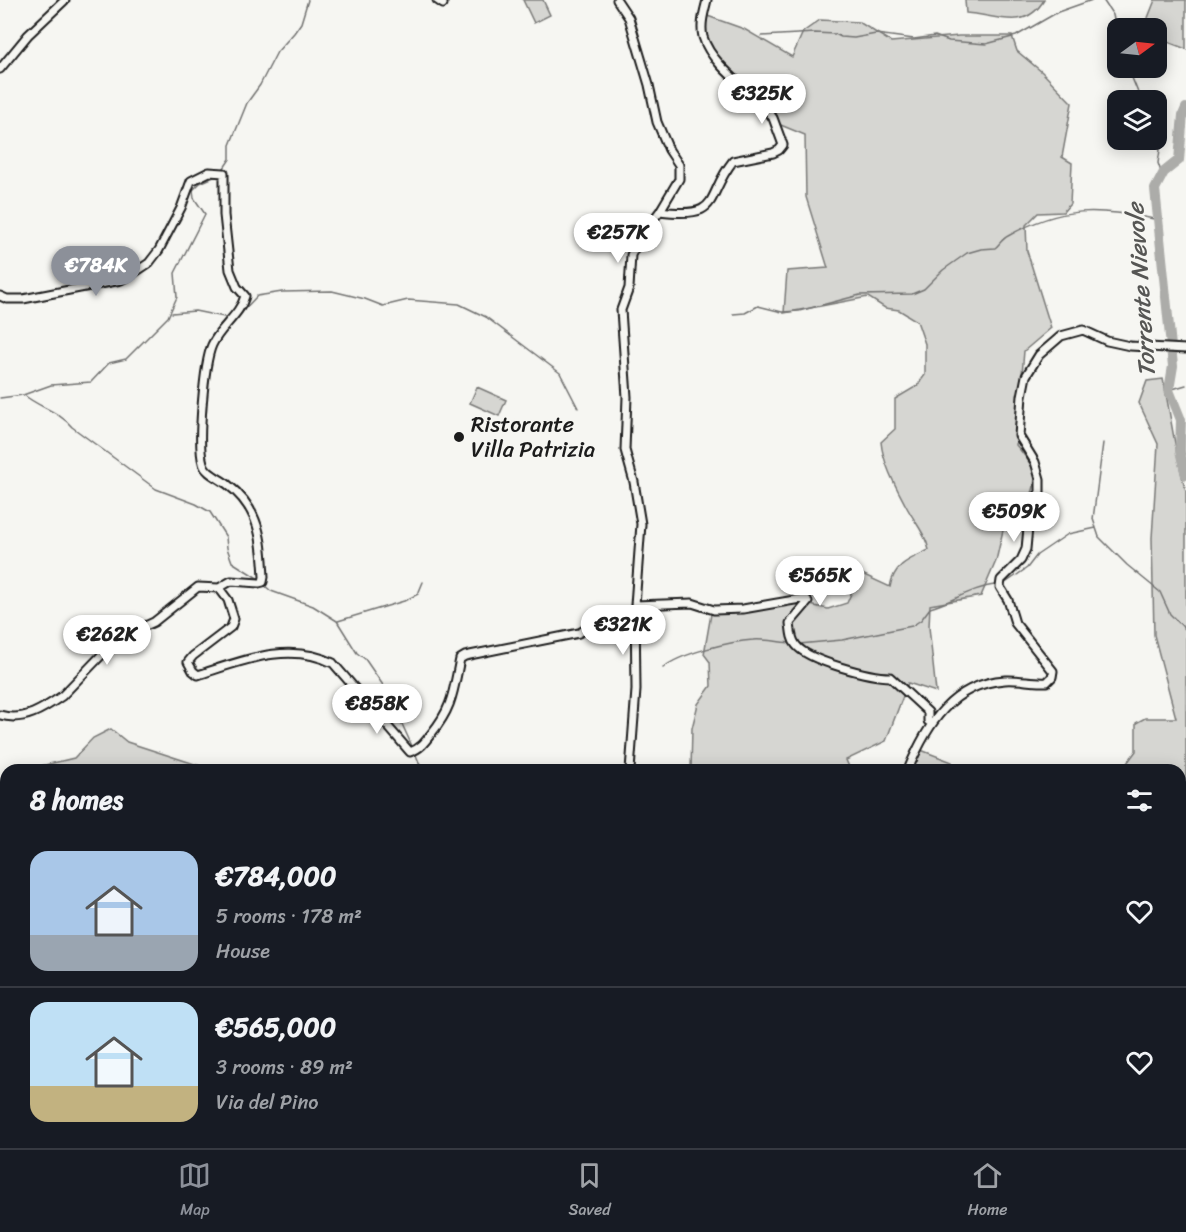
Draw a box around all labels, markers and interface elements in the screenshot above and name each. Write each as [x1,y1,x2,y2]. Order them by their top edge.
north arrow [1107,18,1167,78]
map controls [1107,18,1167,150]
pin: €325K [720,74,804,125]
text: €325K [732,76,792,111]
button: layers [1107,90,1167,150]
water label: Torrente Nievole [1114,199,1168,379]
pin: €257K [576,213,660,264]
text: €257K [588,215,648,250]
pin: €784K [54,246,138,297]
text: €784K [65,248,127,283]
place label: Ristorante Villa Patrizia [471,405,595,469]
marker: Ristorante Villa Patrizia [452,430,466,444]
pin: €509K [972,492,1056,543]
text: €509K [983,494,1045,529]
pin: €565K [778,556,862,607]
text: €565K [789,558,851,593]
pin: €321K [581,605,665,656]
text: €321K [595,607,651,642]
pin: €262K [65,615,149,666]
text: €262K [77,617,137,652]
pin: €858K [335,684,419,735]
text: €858K [346,686,408,721]
text: 8 homes [30,777,123,823]
icon: filters [1123,784,1156,817]
text: €784,000 [216,853,336,899]
icon: home [78,875,150,947]
icon: heart [1123,895,1156,928]
text: 5 rooms · 178 m² [216,899,362,934]
text: House [216,934,270,969]
text: €565,000 [216,1004,336,1050]
icon: home [78,1026,150,1098]
icon: heart [1123,1046,1156,1079]
text: 3 rooms · 89 m² [216,1050,353,1085]
text: Via del Pino [216,1085,318,1120]
tab: Map [178,1159,211,1224]
tab: Saved [568,1159,611,1224]
tab: Home [968,1159,1008,1224]

